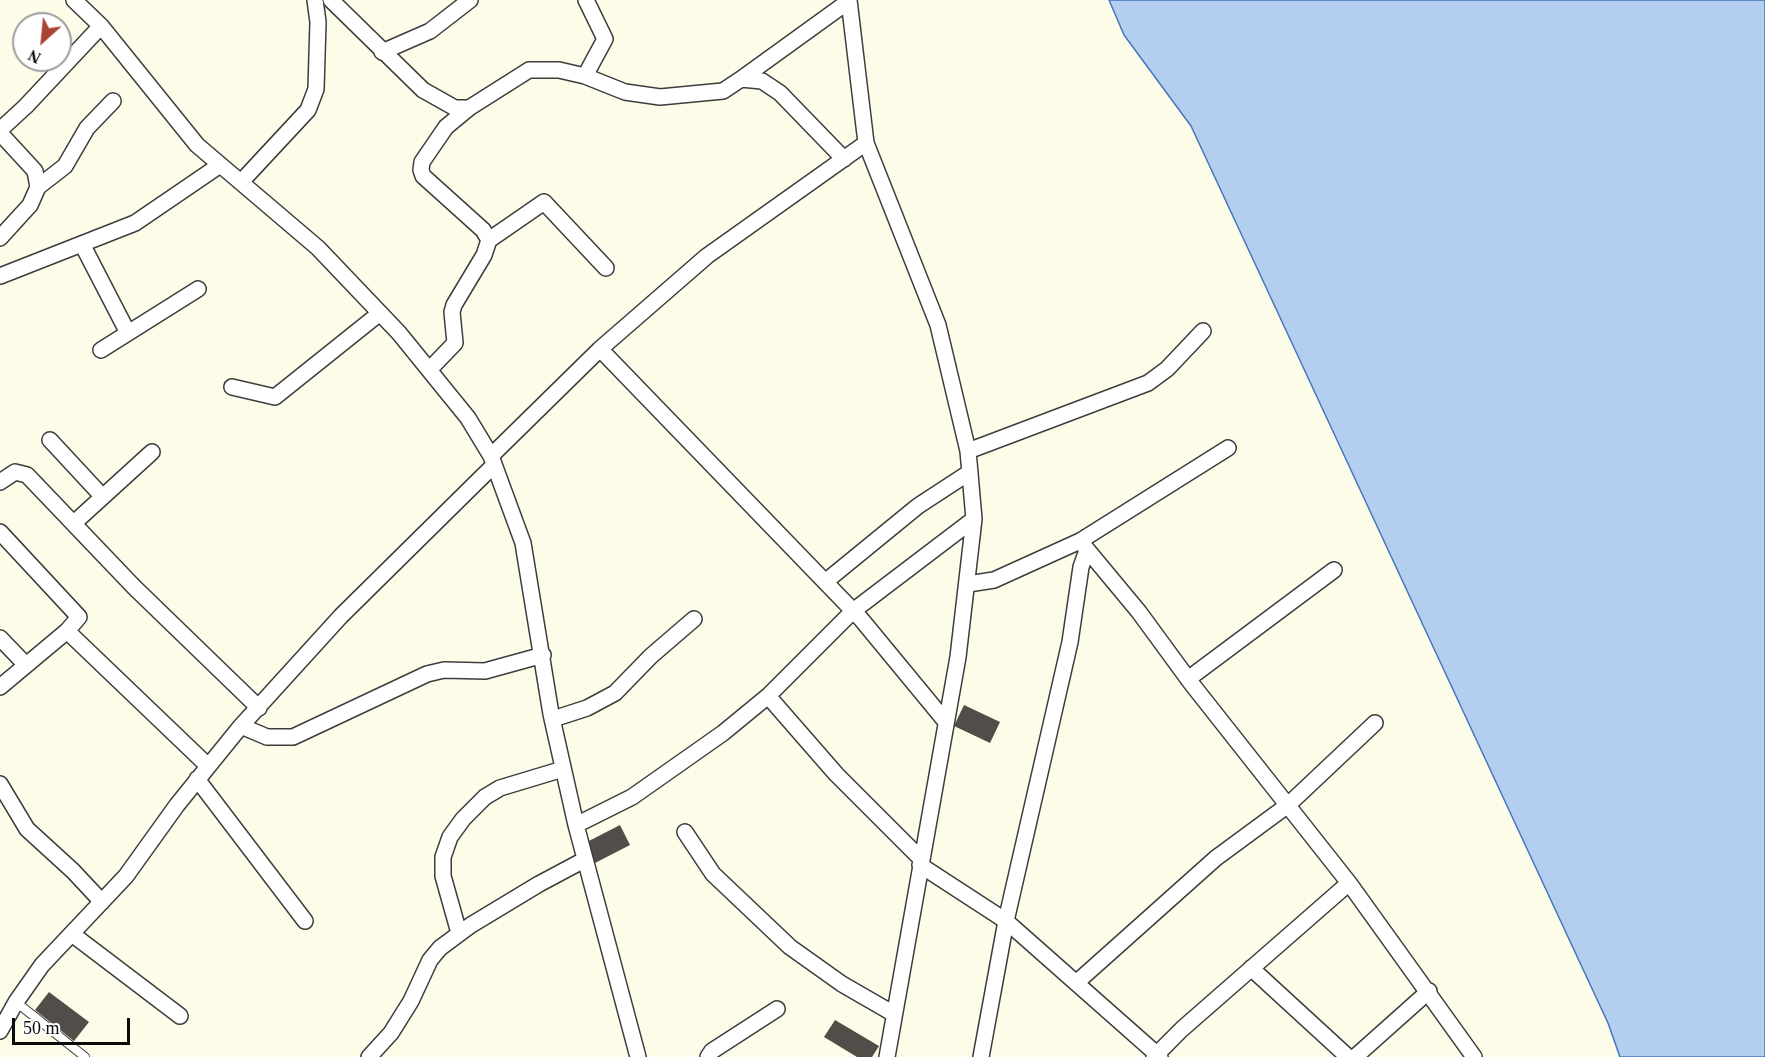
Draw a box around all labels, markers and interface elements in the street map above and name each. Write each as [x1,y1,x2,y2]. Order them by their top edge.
north arrow [12,12,72,72]
text: N [25,47,44,67]
scale bar [15,1006,134,1044]
text: 50 m [23,1018,60,1038]

